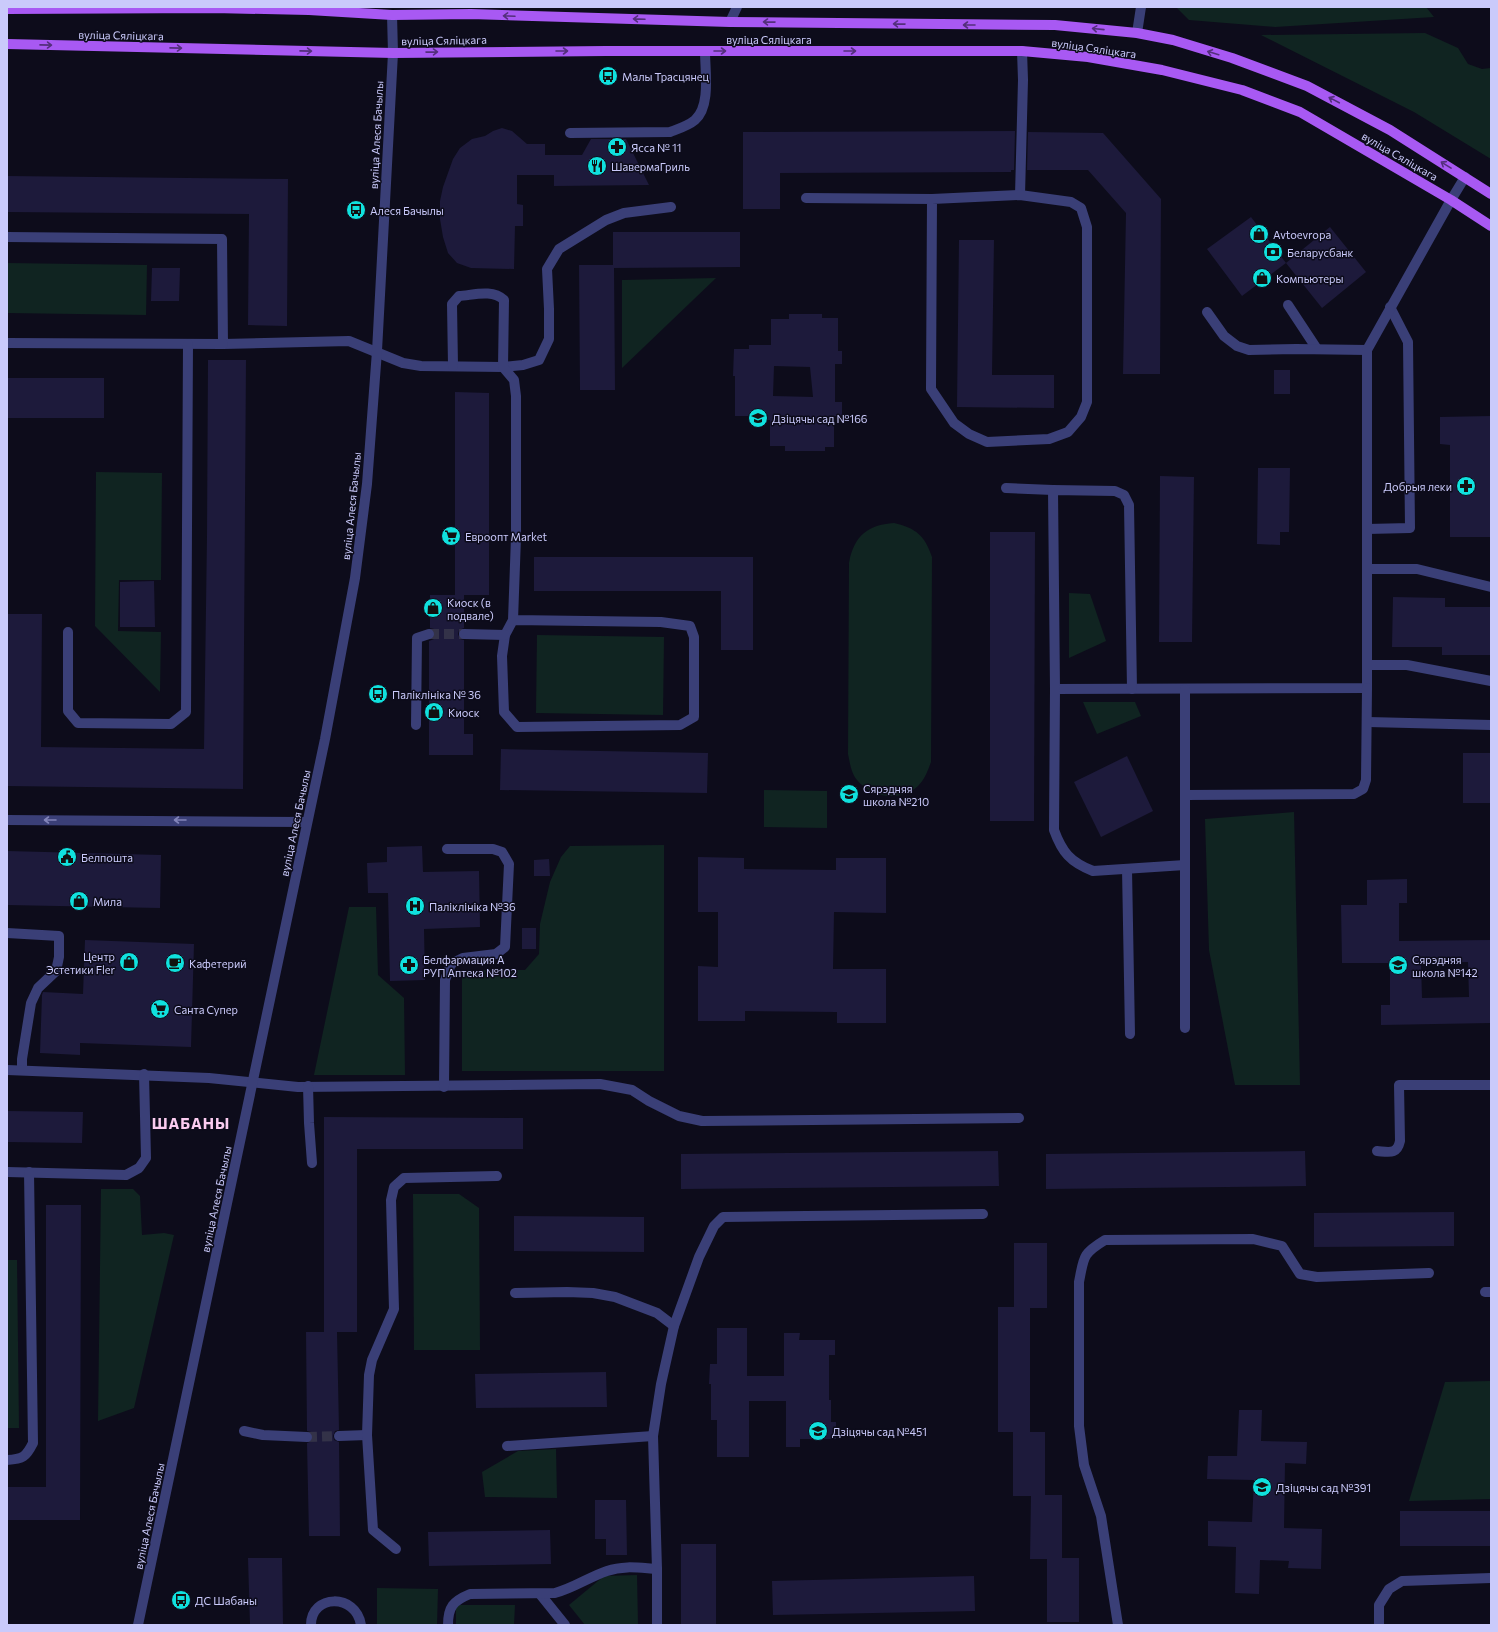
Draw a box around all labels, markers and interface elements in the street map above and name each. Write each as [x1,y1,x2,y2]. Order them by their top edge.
one-way arrow [503,12,516,19]
one-way arrow [633,15,646,23]
one-way arrow [763,18,776,26]
one-way arrow [893,20,906,28]
one-way arrow [963,21,976,29]
one-way arrow [1092,25,1105,33]
street label: вуліца Сяліцкага [78,28,164,42]
street label: вуліца Сяліцкага [401,33,487,47]
street label: вуліца Сяліцкага [726,33,812,46]
street label: вуліца Сяліцкага [1051,36,1137,60]
one-way arrow [39,41,52,49]
one-way arrow [169,44,182,52]
one-way arrow [299,47,312,55]
one-way arrow [555,47,568,55]
one-way arrow [713,47,726,55]
one-way arrow [843,47,856,55]
one-way arrow [425,48,438,56]
one-way arrow [1207,49,1220,56]
bus stop icon: Малы Трасцянец [597,65,619,87]
place label: Малы Трасцянец [622,70,710,83]
street label: вуліца Алеся Бачылы [367,81,385,189]
one-way arrow [1328,96,1340,104]
street label: вуліца Сяліцкага [1360,129,1440,183]
pharmacy icon: Ясса № 11 [606,136,628,158]
place label: Ясса № 11 [631,141,681,154]
restaurant icon: ШавермаГриль [586,155,608,177]
place label: ШавермаГриль [611,160,690,173]
one-way arrow [1441,161,1452,169]
bus stop icon: Алеся Бачылы [345,199,367,221]
place label: Алеся Бачылы [370,204,444,217]
shop icon: Avtoevropa [1248,223,1270,245]
place label: Avtoevropa [1273,228,1331,241]
bank icon: Беларусбанк [1262,241,1284,263]
place label: Беларусбанк [1287,246,1354,259]
shop icon: Компьютеры [1251,267,1273,289]
place label: Компьютеры [1276,272,1344,285]
school or university icon: Дзіцячы сад №166 [747,407,769,429]
place label: Дзіцячы сад №166 [772,412,868,425]
street label: вуліца Алеся Бачылы [339,451,363,561]
pharmacy icon: Добрыя леки [1455,475,1477,497]
place label: Добрыя леки [1384,480,1452,493]
supermarket icon: Евроопт Market [440,525,462,547]
place label: Евроопт Market [465,530,547,543]
place label: Киоск (в подвале) [447,596,494,622]
shop icon: Киоск (в подвале) [422,597,444,619]
bus stop icon: Паліклініка № 36 [367,683,389,705]
place label: Паліклініка № 36 [392,688,481,701]
shop icon: Киоск [423,701,445,723]
place label: Киоск [448,706,480,719]
street label: вуліца Алеся Бачылы [277,769,313,877]
place label: Сярэдняя школа №210 [863,782,929,808]
school or university icon: Сярэдняя школа №210 [838,783,860,805]
one-way arrow [44,816,57,824]
one-way arrow [174,816,187,824]
public building icon: Белпошта [56,846,78,868]
place label: Белпошта [81,851,133,864]
shop icon: Мила [68,890,90,912]
place label: Мила [93,895,122,908]
hospital icon: Паліклініка №36 [404,895,426,917]
place label: Паліклініка №36 [429,900,516,913]
place label: Центр Эстетики Fler [46,950,116,976]
shop icon: Центр Эстетики Fler [118,951,140,973]
cafe icon: Кафетерий [164,952,186,974]
place label: Белфармация А РУП Аптека №102 [423,953,517,979]
place label: Сярэдняя школа №142 [1412,953,1478,979]
pharmacy icon: Белфармация А РУП Аптека №102 [398,954,420,976]
school or university icon: Сярэдняя школа №142 [1387,954,1409,976]
place label: Кафетерий [189,957,247,970]
supermarket icon: Санта Супер [149,998,171,1020]
place label: Санта Супер [174,1003,238,1016]
district label: ШАБАНЫ [152,1114,230,1132]
street label: вуліца Алеся Бачылы [198,1145,234,1253]
school or university icon: Дзіцячы сад №451 [807,1420,829,1442]
place label: Дзіцячы сад №451 [832,1425,927,1438]
street label: вуліца Алеся Бачылы [131,1462,167,1570]
school or university icon: Дзіцячы сад №391 [1251,1476,1273,1498]
place label: Дзіцячы сад №391 [1276,1481,1371,1494]
bus stop icon: ДС Шабаны [170,1589,192,1611]
place label: ДС Шабаны [195,1594,257,1607]

